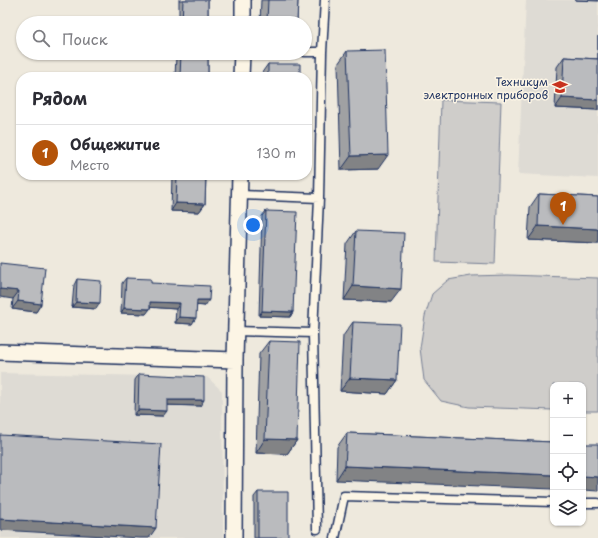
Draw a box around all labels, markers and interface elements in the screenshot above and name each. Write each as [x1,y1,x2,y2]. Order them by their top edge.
search box [16,16,312,60]
icon: search [30,27,52,49]
text: Поиск [62,27,108,50]
place label: Техникум электронных приборов [424,73,548,103]
school or university icon: Техникум электронных приборов [551,78,569,96]
text: Рядом [32,85,87,111]
text: Общежитие [70,132,160,155]
text: 1 [42,143,48,162]
text: 130 m [257,143,296,162]
text: Место [70,155,110,174]
pin: 1 [550,192,576,225]
your location [243,215,263,235]
map controls [550,382,586,526]
button: + [550,382,586,418]
button: − [550,418,586,454]
button: locate [550,454,586,490]
button: layers [550,490,586,526]

